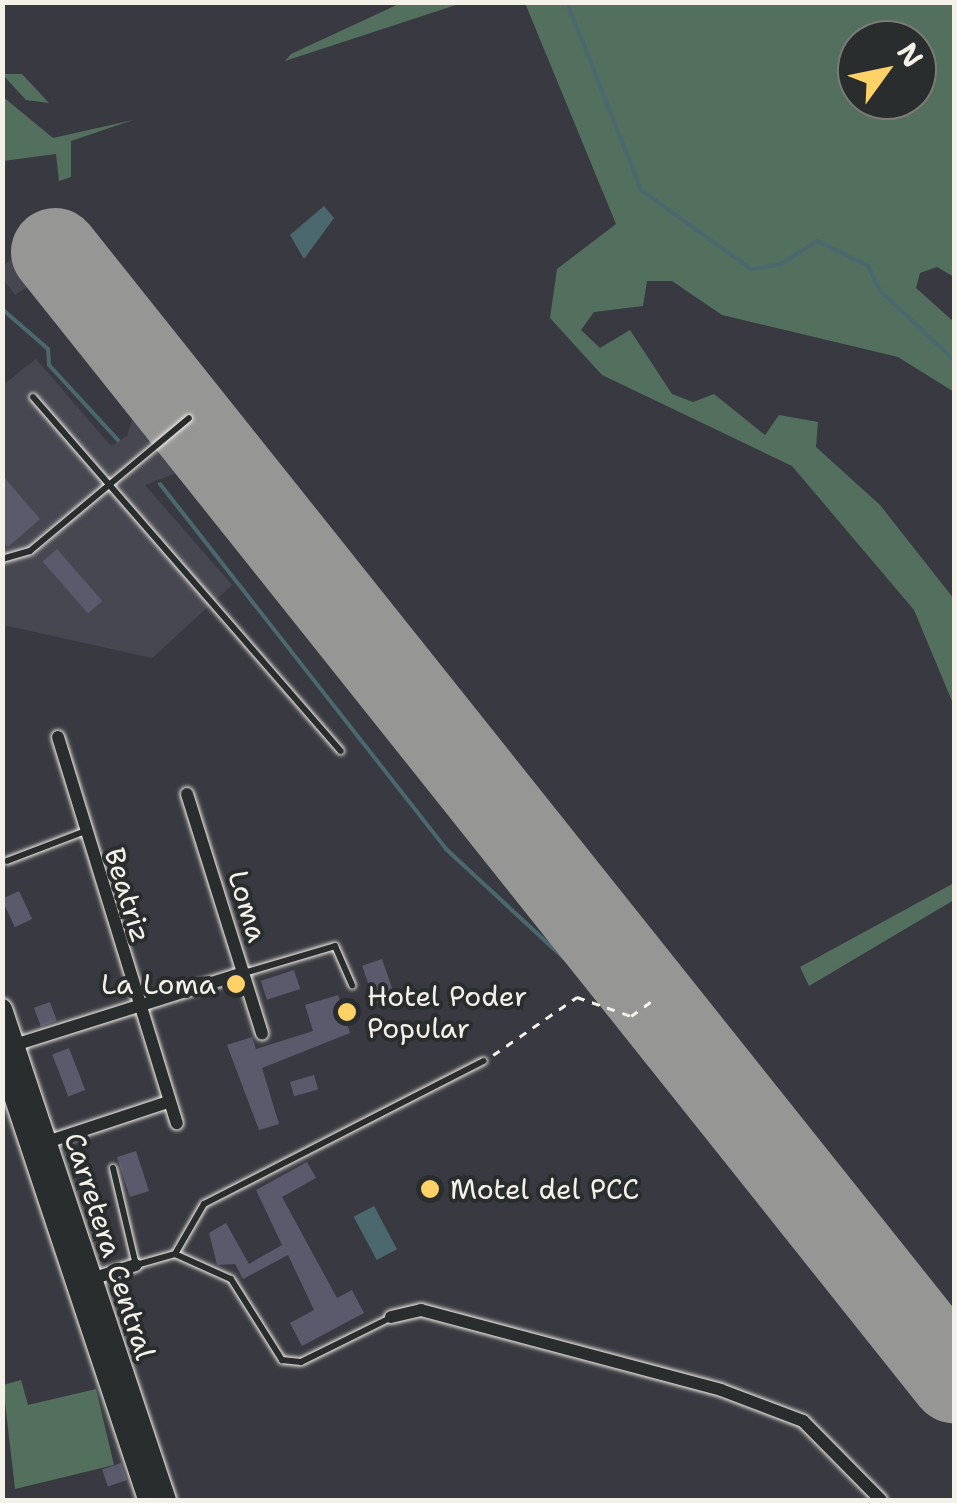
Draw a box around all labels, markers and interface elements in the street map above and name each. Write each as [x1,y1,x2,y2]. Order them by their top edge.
north arrow [837,20,937,120]
text: N [889,35,932,74]
street label: Beatriz [98,844,158,946]
street label: Loma [221,866,275,946]
place label: La Loma [101,967,216,1001]
marker: La Loma [225,973,247,995]
place label: Hotel Poder Popular [367,979,527,1045]
marker: Hotel Poder Popular [336,1001,358,1023]
street label: Carretera Central [57,1128,163,1364]
place label: Motel del PCC [450,1172,639,1206]
marker: Motel del PCC [419,1178,441,1200]

